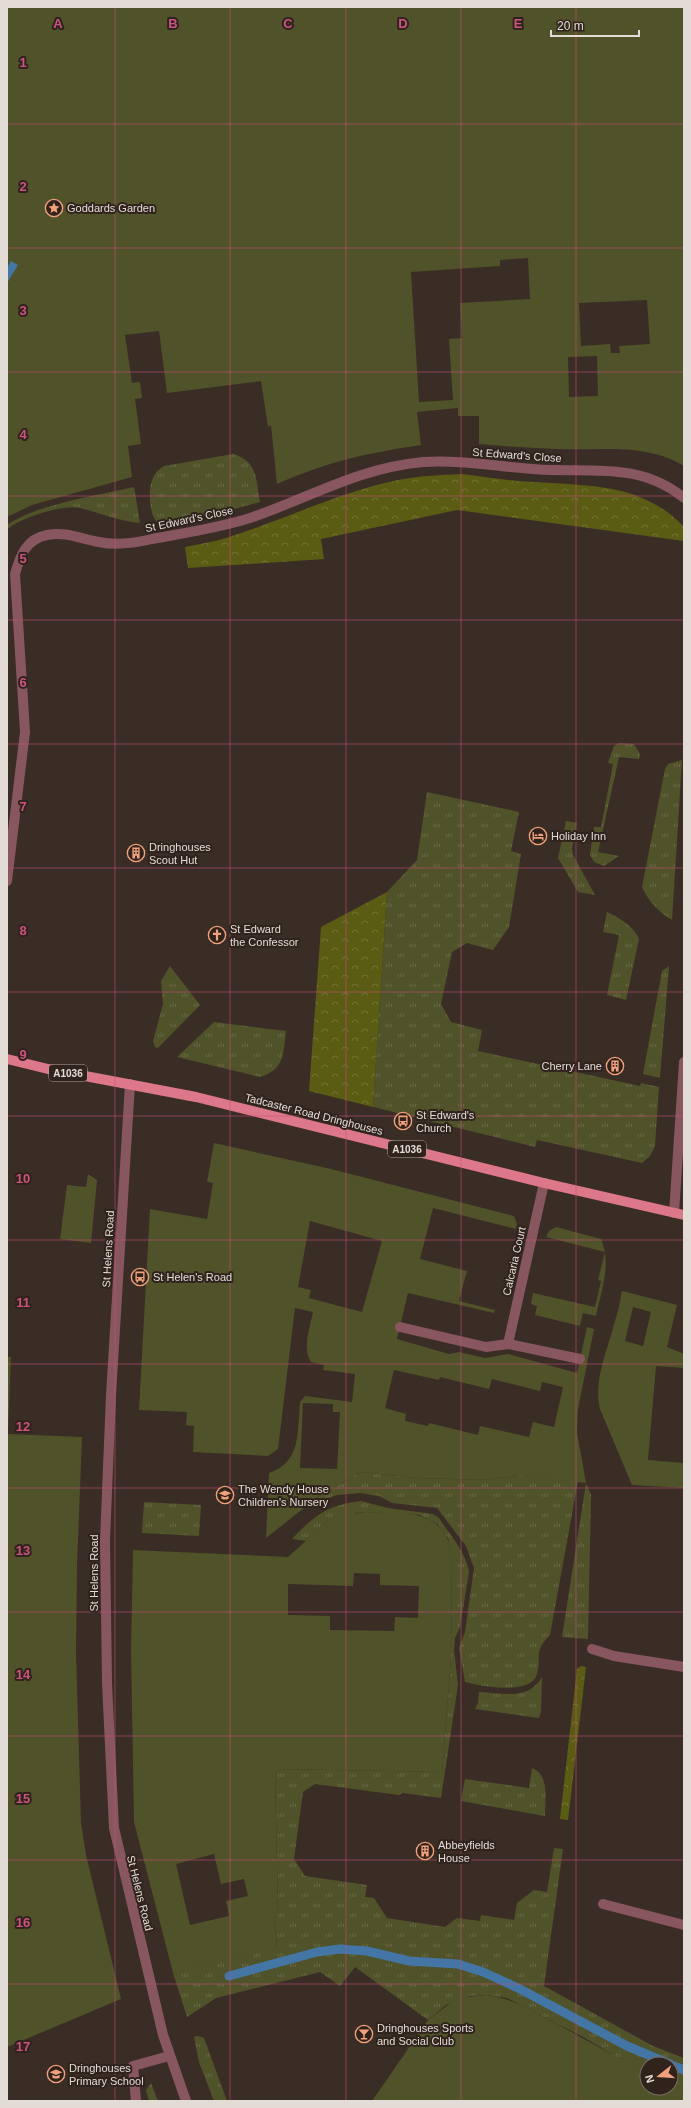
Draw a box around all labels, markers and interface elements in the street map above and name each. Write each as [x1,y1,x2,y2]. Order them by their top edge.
scale bar [551,12,639,38]
text: A [53,16,63,31]
text: B [168,16,178,31]
text: C [283,16,293,31]
text: D [398,16,408,31]
text: E [514,16,523,31]
text: 20 m [557,19,584,33]
text: 1 [19,55,27,70]
text: 2 [19,179,27,194]
place icon: Goddards Garden [44,198,64,218]
place label: Goddards Garden [67,202,155,214]
text: 3 [19,303,27,318]
text: 4 [19,427,27,442]
street label: St Edward's Close [472,446,562,464]
street label: St Edward's Close [144,504,234,534]
text: 5 [19,551,27,566]
text: 6 [19,675,27,690]
text: 7 [19,799,27,814]
hotel icon: Holiday Inn [528,826,548,846]
place label: Holiday Inn [551,830,606,842]
place label: Dringhouses Scout Hut [149,841,211,866]
building icon: Dringhouses Scout Hut [126,843,146,863]
text: 8 [19,923,27,938]
place label: St Edward the Confessor [230,923,299,948]
church icon: St Edward the Confessor [207,925,227,945]
text: 9 [19,1047,27,1062]
building icon: Cherry Lane [605,1056,625,1076]
place label: Cherry Lane [541,1060,602,1072]
road number: A1036 [49,1065,87,1081]
street label: Tadcaster Road Dringhouses [244,1091,385,1137]
place label: St Edward's Church [416,1109,475,1134]
bus stop icon: St Edward's Church [393,1111,413,1131]
road number: A1036 [388,1141,426,1157]
text: 10 [16,1171,30,1186]
street label: St Helens Road [100,1210,116,1288]
street label: Calcaria Court [500,1225,528,1297]
bus stop icon: St Helen's Road [130,1267,150,1287]
place label: St Helen's Road [153,1271,232,1283]
text: 11 [16,1295,30,1310]
text: 12 [16,1419,30,1434]
place label: The Wendy House Children's Nursery [238,1483,329,1508]
school or university icon: The Wendy House Children's Nursery [215,1485,235,1505]
street label: St Helens Road [88,1534,100,1612]
text: 13 [16,1543,30,1558]
text: 14 [16,1667,31,1682]
text: 15 [16,1791,30,1806]
place label: Abbeyfields House [438,1839,495,1864]
building icon: Abbeyfields House [415,1841,435,1861]
street label: St Helens Road [125,1854,155,1932]
text: 16 [16,1915,30,1930]
place label: Dringhouses Sports and Social Club [377,2022,474,2047]
bar icon: Dringhouses Sports and Social Club [354,2024,374,2044]
text: 17 [16,2039,30,2054]
north arrow [639,2056,679,2096]
place label: Dringhouses Primary School [69,2062,144,2087]
school or university icon: Dringhouses Primary School [46,2064,66,2084]
text: N [643,2073,656,2084]

